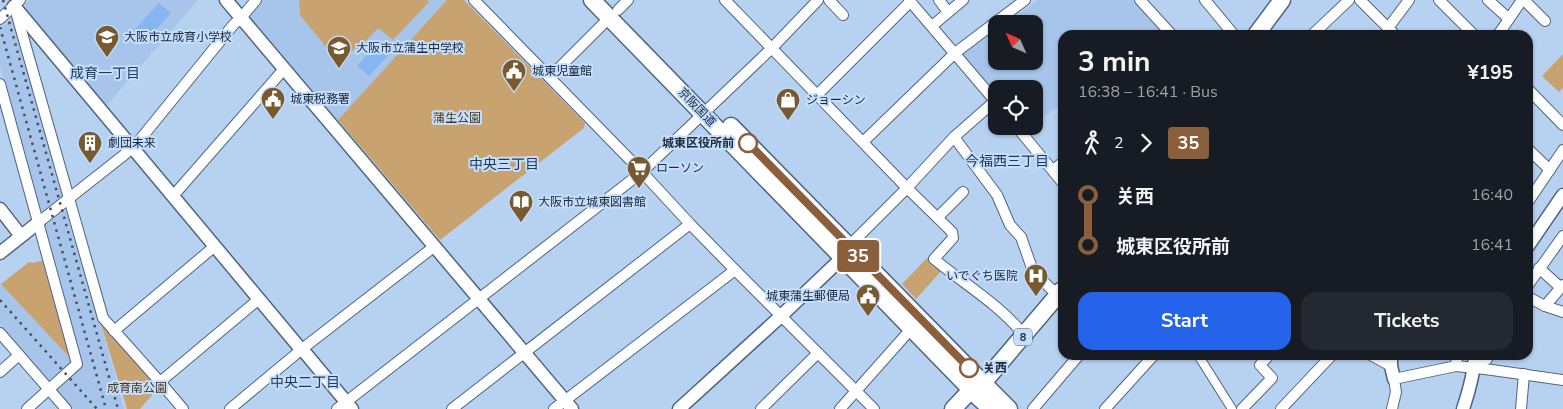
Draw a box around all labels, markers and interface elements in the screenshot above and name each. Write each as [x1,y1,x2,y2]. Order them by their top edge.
north arrow [988,15,1042,70]
map controls [988,15,1043,135]
school or university icon: 大阪市立成育小学校 [94,24,120,58]
place label: 大阪市立成育小学校 [124,29,232,45]
school or university icon: 大阪市立蒲生中学校 [326,35,352,69]
place label: 大阪市立蒲生中学校 [356,40,464,56]
text: 3 min [1078,43,1150,81]
public building icon: 城東児童館 [501,58,527,92]
text: ¥195 [1467,60,1513,86]
place label: 城東児童館 [532,63,592,79]
district label: 成育一丁目 [70,64,140,83]
button: locate [988,80,1043,135]
text: 16:38 – 16:41 · Bus [1078,81,1218,103]
street label: 京阪国道 [675,84,719,130]
public building icon: 城東税務署 [260,86,286,120]
shop icon: ジョーシン [775,87,801,121]
place label: 城東税務署 [290,91,350,107]
place label: ジョーシン [806,92,866,108]
park label: 蒲生公園 [433,110,481,126]
icon: walk [1078,129,1106,157]
icon: forward [1132,129,1160,157]
building icon: 劇団未来 [77,130,103,164]
text: 35 [1178,131,1199,155]
text: 2 [1114,132,1124,154]
marker: 城東区役所前 [738,133,758,153]
place label: 劇団未来 [108,135,156,151]
place label: 城東区役所前 [662,135,734,151]
district label: 今福西三丁目 [965,152,1049,171]
district label: 中央三丁目 [469,155,539,174]
supermarket icon: ローソン [626,155,652,189]
place label: ローソン [656,160,704,176]
text: 关西 [1116,184,1154,210]
text: 16:40 [1471,184,1513,206]
library icon: 大阪市立城東図書館 [508,189,534,223]
place label: 大阪市立城東図書館 [538,194,646,210]
text: 城東区役所前 [1116,234,1230,260]
text: 16:41 [1471,234,1513,256]
line badge: 35 [836,240,880,272]
text: 35 [847,244,869,268]
hospital icon: いでぐち医院 [1023,263,1049,297]
place label: いでぐち医院 [946,268,1018,284]
public building icon: 城東蒲生郵便局 [855,283,881,317]
place label: 城東蒲生郵便局 [766,288,850,304]
button: Start [1078,292,1291,350]
button: Tickets [1301,292,1513,350]
road number: 8 [1014,328,1032,346]
marker: 关西 [959,358,979,378]
place label: 关西 [983,360,1007,376]
district label: 中央二丁目 [270,373,340,392]
park label: 成育南公園 [107,380,167,396]

